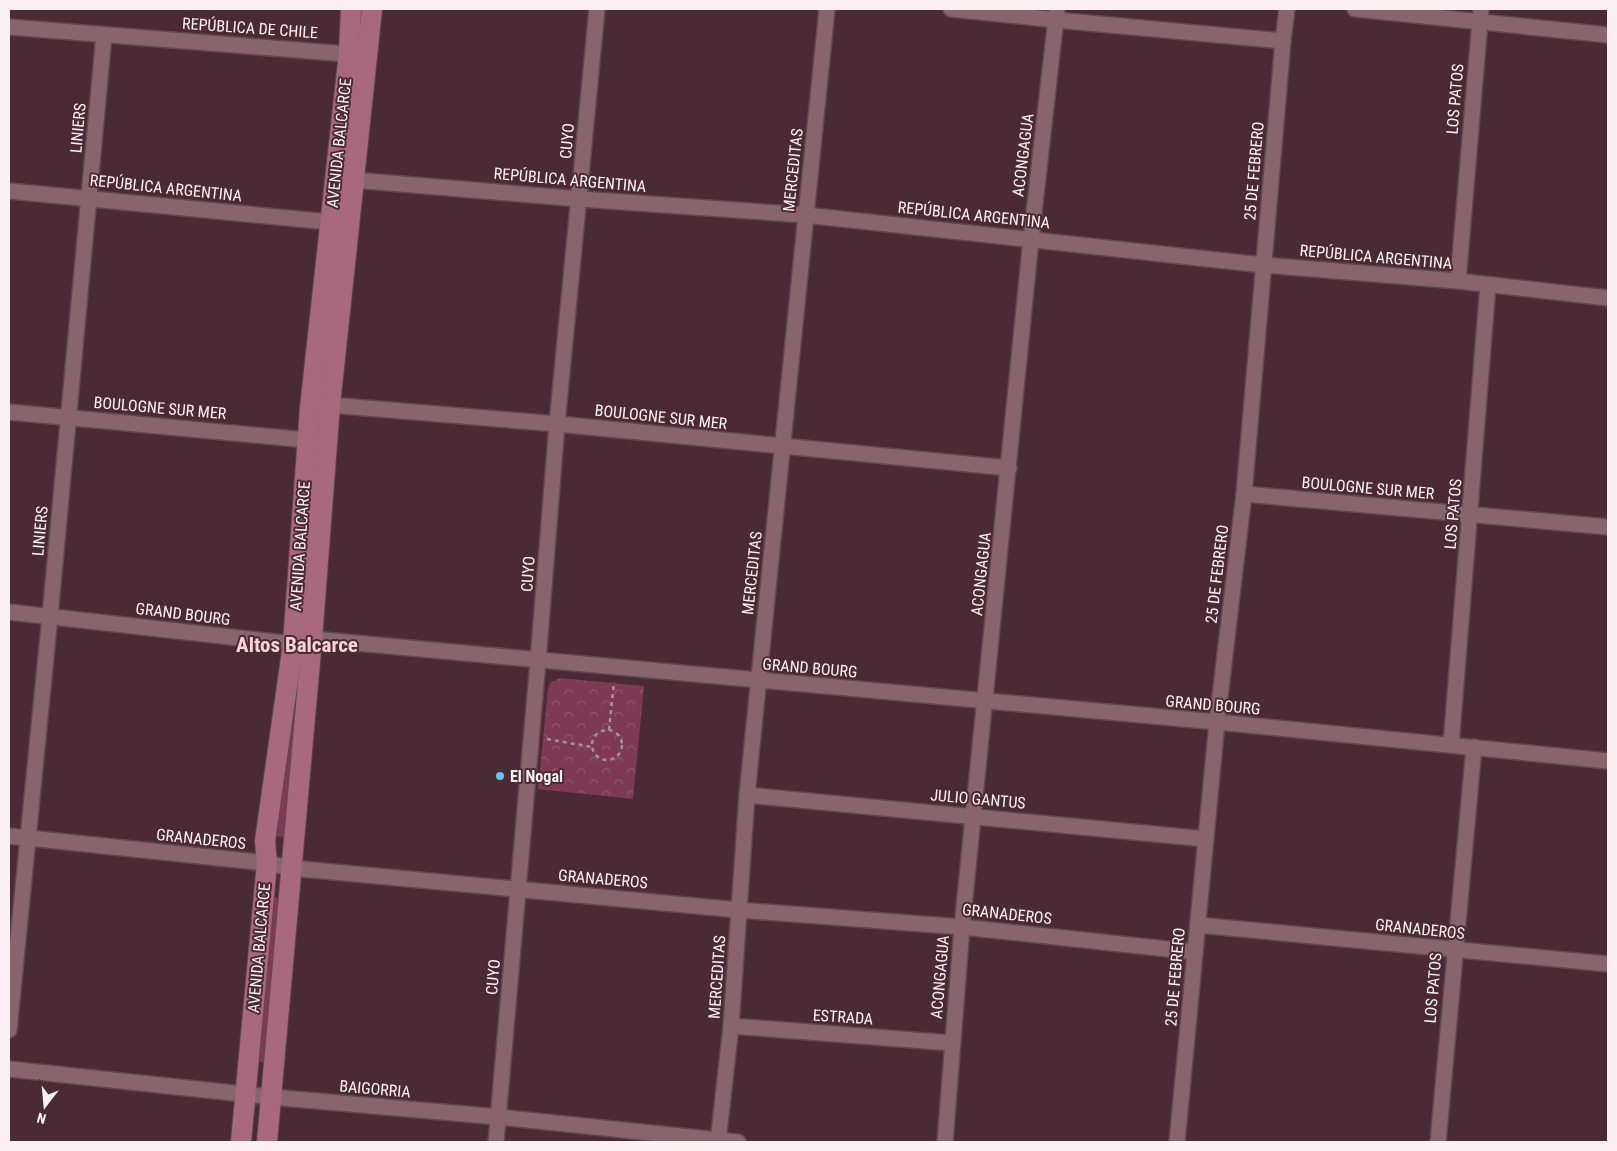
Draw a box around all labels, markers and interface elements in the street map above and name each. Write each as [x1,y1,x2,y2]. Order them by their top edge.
street label: REPÚBLICA DE CHILE [182,14,319,42]
street label: LOS PATOS [1442,63,1468,135]
street label: AVENIDA BALCARCE [323,77,355,209]
street label: LINIERS [66,102,90,154]
street label: ACONGAGUA [1008,112,1038,198]
street label: 25 DE FEBRERO [1240,121,1268,221]
street label: CUYO [556,122,578,160]
street label: MERCEDITAS [779,127,807,213]
street label: REPÚBLICA ARGENTINA [493,164,647,196]
street label: REPÚBLICA ARGENTINA [89,171,243,205]
street label: REPÚBLICA ARGENTINA [897,198,1051,232]
street label: REPÚBLICA ARGENTINA [1299,241,1453,273]
street label: BOULOGNE SUR MER [93,393,228,423]
street label: BOULOGNE SUR MER [594,401,729,433]
street label: BOULOGNE SUR MER [1301,473,1436,503]
street label: LOS PATOS [1440,478,1466,550]
street label: AVENIDA BALCARCE [286,480,314,612]
street label: LINIERS [28,505,52,557]
street label: 25 DE FEBRERO [1202,524,1232,624]
street label: MERCEDITAS [738,530,766,616]
street label: ACONGAGUA [967,531,995,617]
street label: CUYO [517,555,539,593]
street label: GRAND BOURG [135,599,231,629]
district label: Altos Balcarce [236,633,358,657]
street label: GRAND BOURG [762,654,858,682]
street label: GRAND BOURG [1165,691,1261,719]
place label: El Nogal [510,767,563,786]
marker: El Nogal [494,770,506,782]
street label: JULIO GANTUS [930,785,1026,813]
street label: GRANADEROS [155,825,247,853]
street label: GRANADEROS [557,866,649,892]
street label: AVENIDA BALCARCE [244,882,274,1014]
street label: GRANADEROS [961,900,1053,928]
street label: GRANADEROS [1374,915,1466,943]
street label: 25 DE FEBRERO [1161,927,1189,1027]
street label: ACONGAGUA [927,934,953,1020]
street label: MERCEDITAS [705,935,729,1019]
street label: LOS PATOS [1420,952,1446,1024]
street label: CUYO [482,958,504,996]
street label: ESTRADA [812,1005,874,1029]
street label: BAIGORRIA [339,1076,411,1102]
north arrow [20,1081,70,1131]
text: N [35,1110,48,1127]

